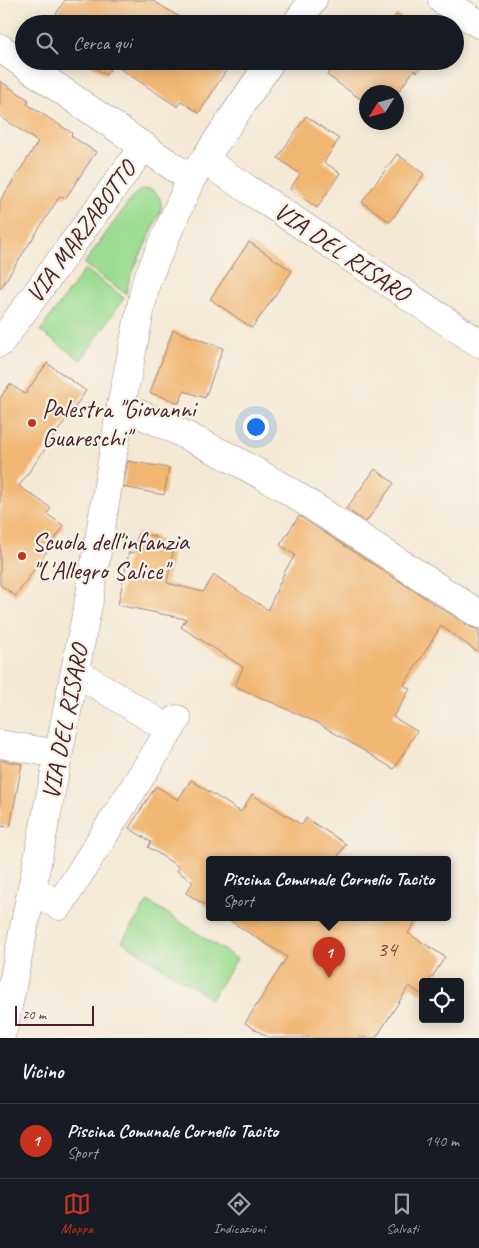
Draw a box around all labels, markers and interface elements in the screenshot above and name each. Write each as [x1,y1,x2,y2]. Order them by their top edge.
search box [15,15,464,70]
icon: search [33,29,61,57]
text: Cerca qui [73,31,132,55]
north arrow [359,85,404,130]
street label: VIA MARZABOTTO [19,153,145,309]
street label: VIA DEL RISARO [268,195,418,311]
place label: Palestra "Giovanni Guareschi" [42,393,199,454]
your location [243,414,269,440]
marker: Palestra "Giovanni Guareschi" [26,417,38,429]
place label: Scuola dell'infanzia "L'Allegro Salice" [32,526,191,587]
marker: Scuola dell'infanzia "L'Allegro Salice" [16,550,28,562]
street label: VIA DEL RISARO [34,640,96,802]
popup [206,856,451,921]
text: Piscina Comunale Cornelio Tacito [223,867,434,891]
text: Sport [223,891,253,911]
house number: 34 [377,935,399,963]
pin: 1 [313,937,345,978]
map controls [419,978,464,1023]
button: locate [419,978,464,1023]
scale bar [15,1003,94,1026]
text: 20 m [22,1006,46,1023]
text: Vicino [20,1058,63,1084]
text: Piscina Comunale Cornelio Tacito [67,1119,278,1143]
text: 1 [32,1131,40,1151]
text: 140 m [425,1131,459,1151]
text: Sport [67,1143,98,1163]
tab: Mappa [60,1190,93,1237]
tab: Indicazioni [214,1190,265,1237]
tab: Salvati [386,1190,419,1237]

